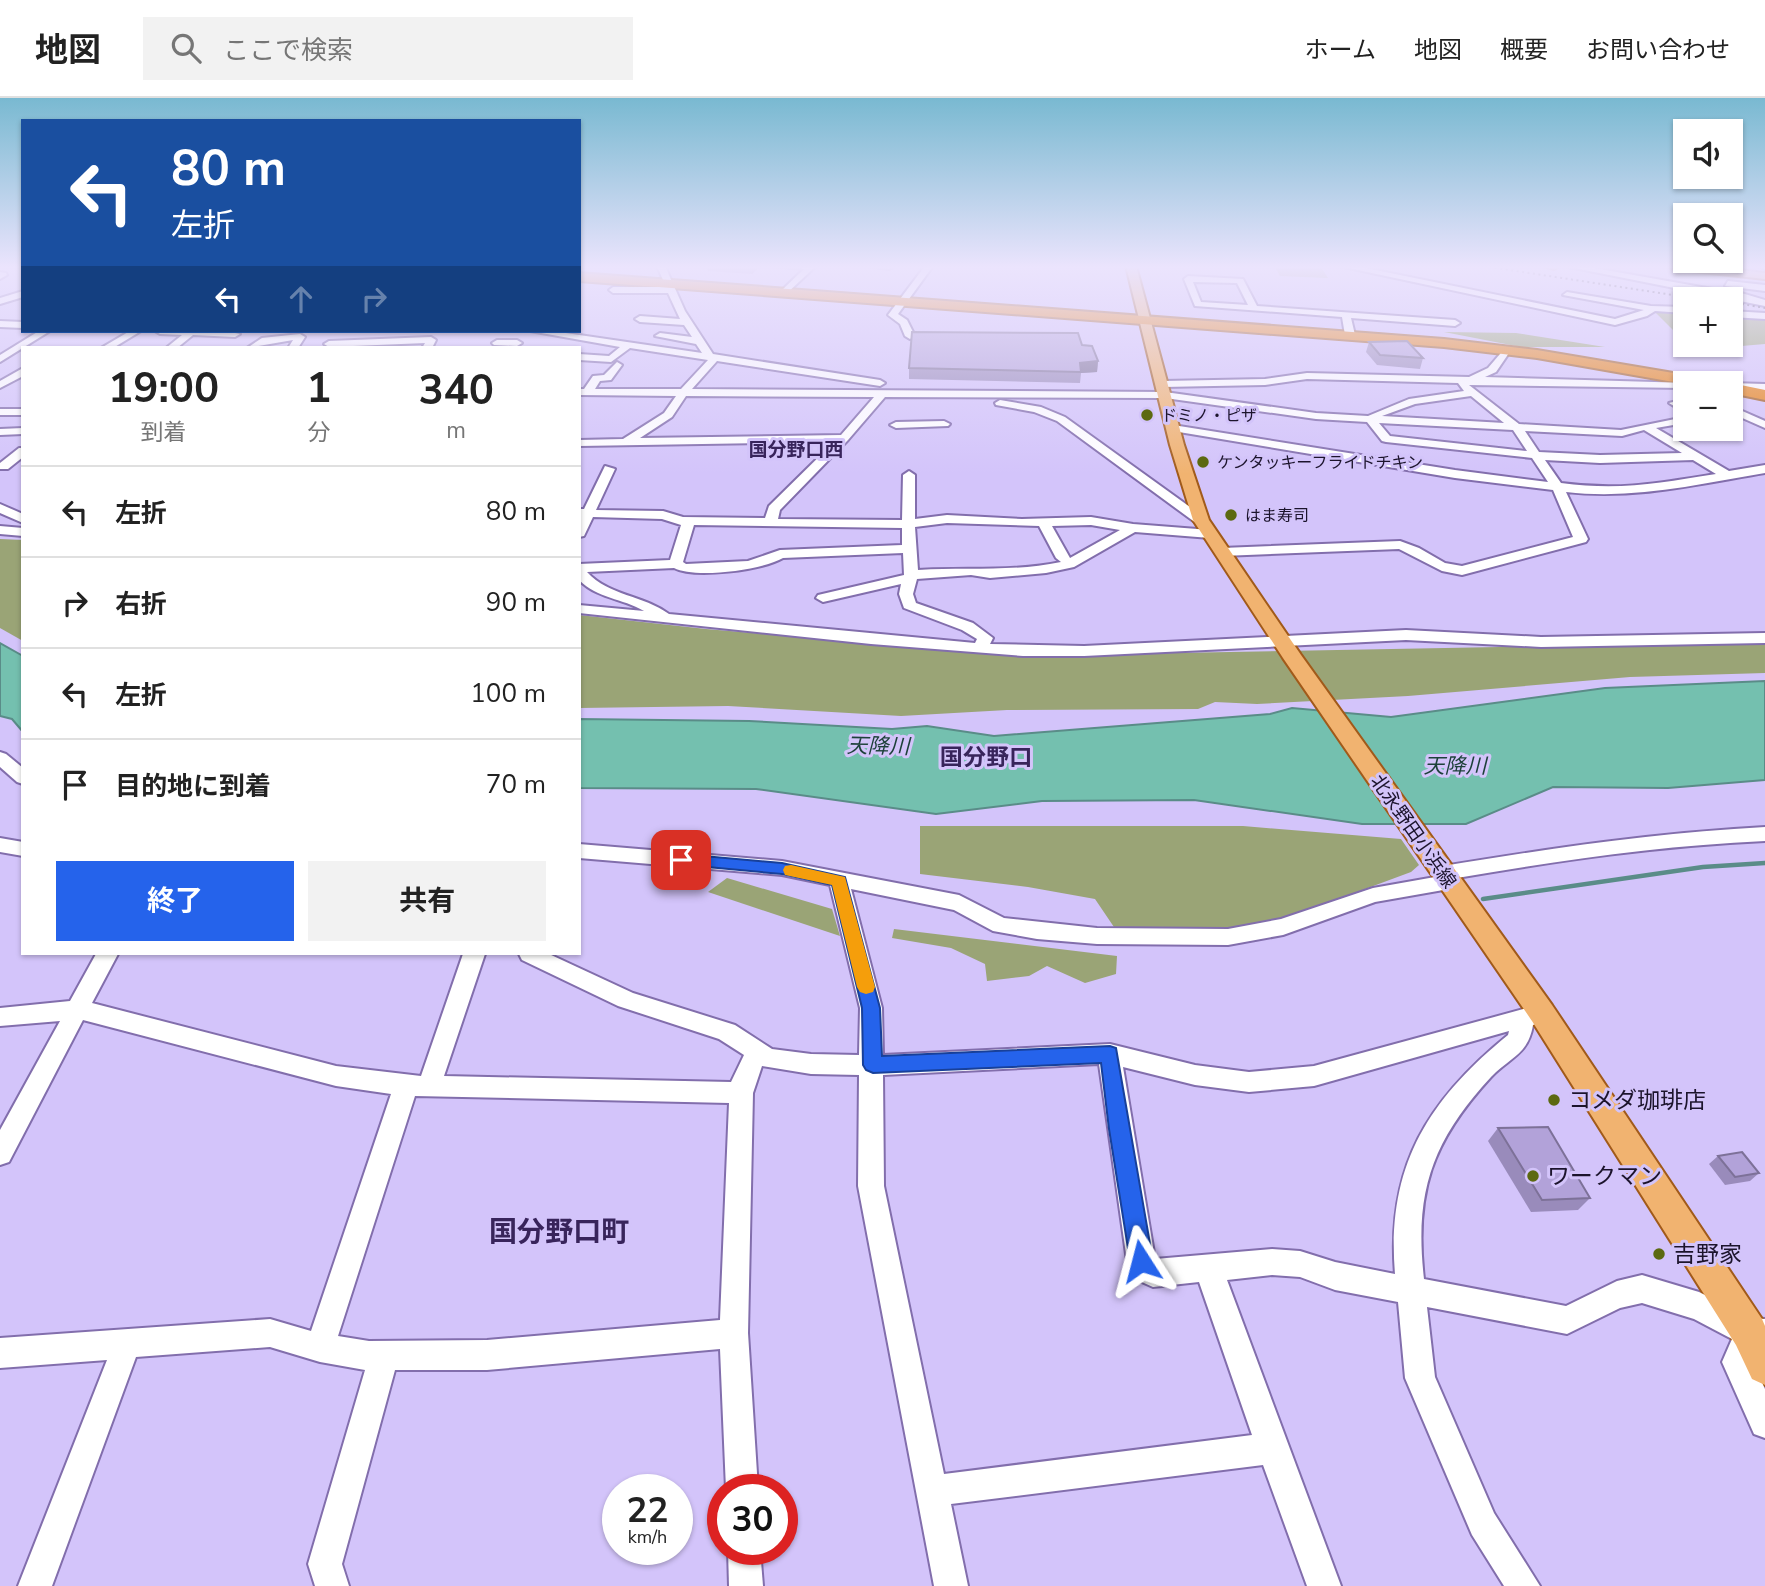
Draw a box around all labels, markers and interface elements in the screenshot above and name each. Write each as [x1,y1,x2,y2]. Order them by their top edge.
search box [143,17,633,80]
text: 地図 [35,28,101,73]
icon: search [167,29,205,67]
text: ここで検索 [223,33,353,68]
text: ホーム [1305,34,1376,66]
text: 地図 [1414,34,1462,66]
text: 概要 [1500,34,1548,66]
text: お問い合わせ [1586,34,1730,66]
map controls [1673,119,1743,441]
button: sound [1673,119,1743,189]
text: 80 m [171,135,286,202]
icon: left [56,147,147,238]
button: search [1673,203,1743,273]
text: 左折 [171,204,235,247]
icon: left [209,280,247,318]
icon: ahead [282,280,320,318]
icon: right [355,280,393,318]
button: + [1673,287,1743,357]
text: 19:00 [108,360,219,417]
text: 1 [306,360,331,417]
text: 340 [418,362,494,419]
button: − [1673,371,1743,441]
place label: ドミノ・ピザ [1161,405,1257,427]
marker: ドミノ・ピザ [1139,407,1155,423]
text: m [446,415,466,446]
text: 到着 [141,417,187,448]
text: 分 [307,417,330,448]
district label: 国分野口西 [748,437,844,463]
place label: ケンタッキーフライドチキン [1217,452,1423,474]
marker: ケンタッキーフライドチキン [1195,454,1211,470]
icon: left [56,493,94,531]
text: 80 m [486,494,546,529]
text: 左折 [115,496,167,531]
place label: はま寿司 [1245,505,1309,527]
marker: はま寿司 [1223,507,1239,523]
icon: right [56,584,94,622]
text: 90 m [486,585,546,620]
text: 右折 [115,587,167,622]
icon: left [56,675,94,713]
text: 100 m [470,676,546,711]
text: 左折 [115,678,167,713]
water label: 天降川 [846,731,912,761]
district label: 国分野口 [940,742,1032,773]
water label: 天降川 [1424,752,1488,780]
icon: arrive [56,766,94,804]
text: 70 m [486,767,546,802]
text: 目的地に到着 [115,769,271,804]
street label: 北永野田小浜線 [1364,770,1462,894]
pin [651,830,711,890]
icon: arrive [662,841,700,879]
button: 終了 [56,861,294,941]
button: 共有 [308,861,546,941]
place label: コメダ珈琲店 [1568,1085,1706,1116]
marker: コメダ珈琲店 [1546,1092,1562,1108]
place label: ワークマン [1547,1161,1662,1192]
marker: ワークマン [1525,1168,1541,1184]
district label: 国分野口町 [489,1213,629,1251]
position arrow [1104,1224,1178,1298]
place label: 吉野家 [1673,1239,1742,1270]
marker: 吉野家 [1651,1246,1667,1262]
speed limit sign: 30 [707,1474,798,1565]
text: 22 [626,1487,669,1534]
text: km/h [628,1525,667,1549]

